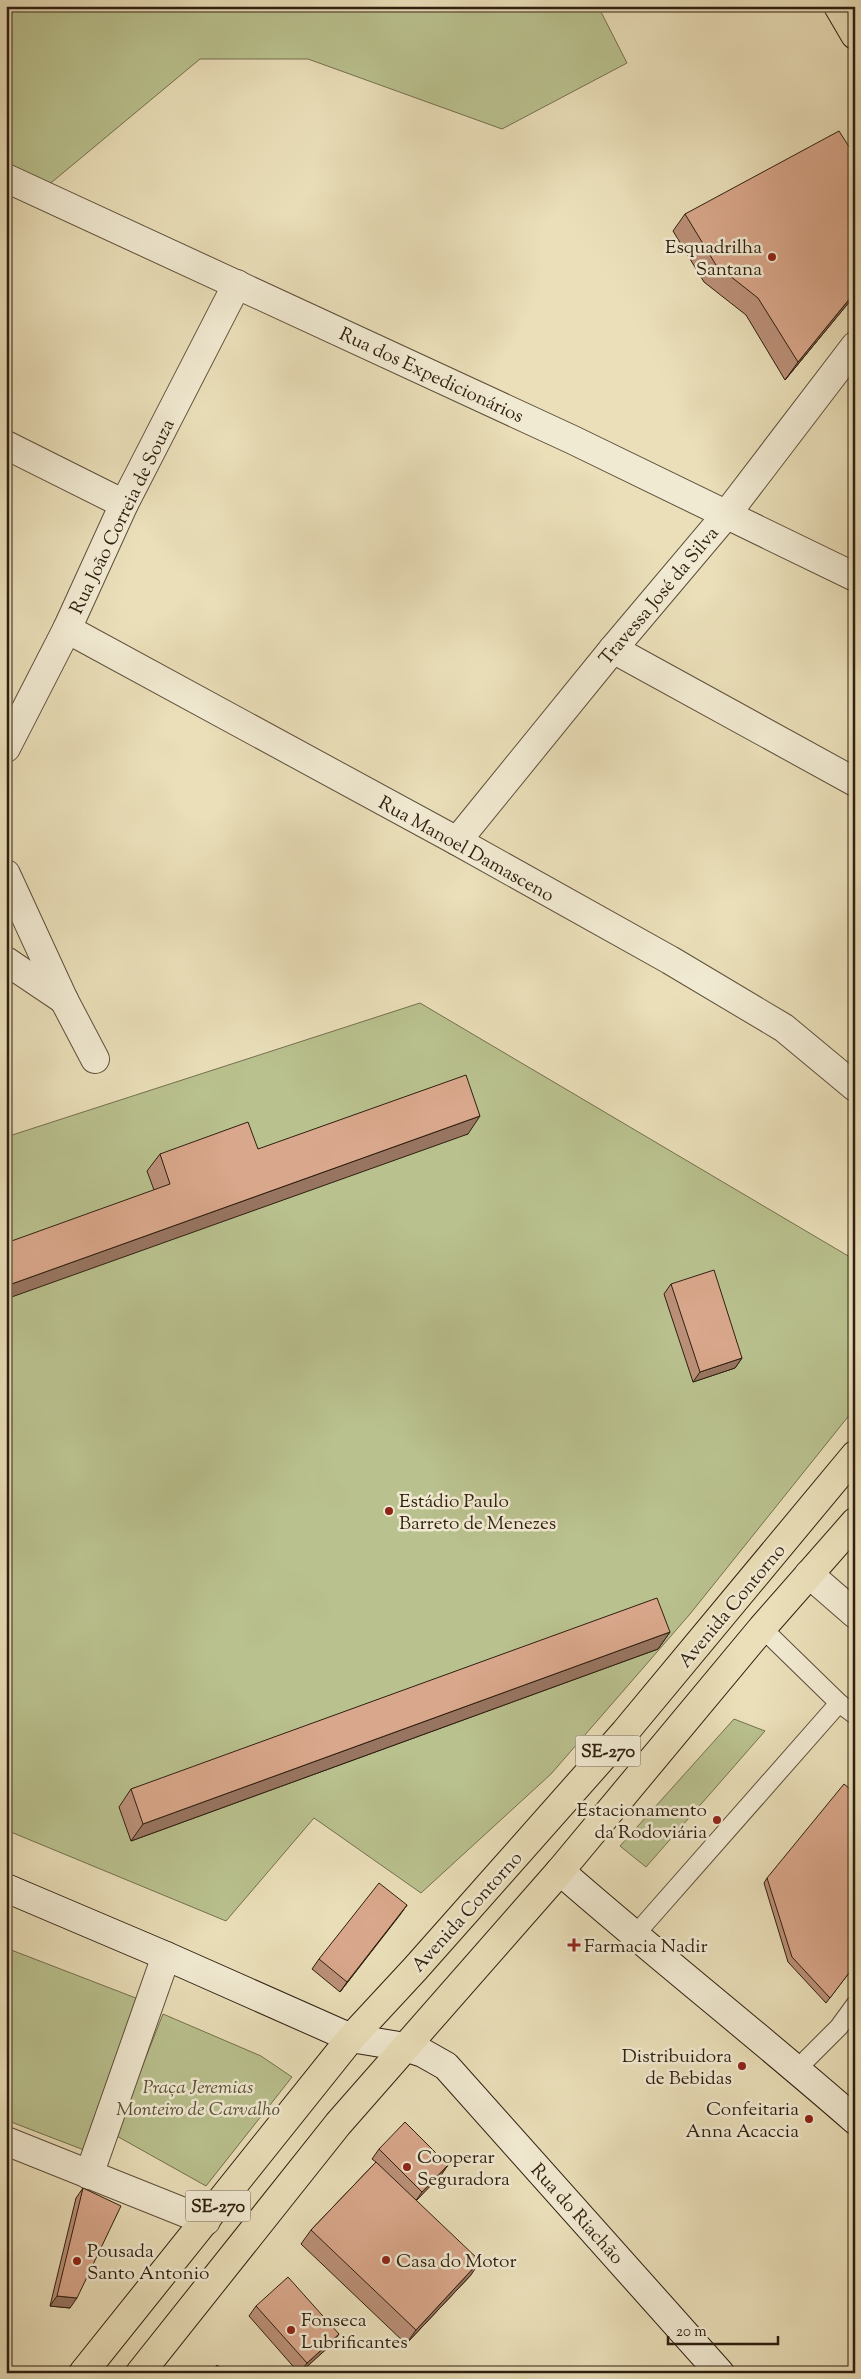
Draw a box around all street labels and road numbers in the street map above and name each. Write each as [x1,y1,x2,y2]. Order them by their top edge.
street label: Rua dos Expedicionários [334,322,528,431]
street label: Rua João Correia de Souza [64,415,182,619]
street label: Travessa José da Silva [594,521,726,672]
street label: Rua Manoel Damasceno [373,791,559,910]
street label: Avenida Contorno [673,1539,793,1674]
road number: SE-270 [576,1735,640,1766]
street label: Avenida Contorno [406,1846,530,1979]
street label: Rua do Riachão [523,2158,629,2271]
road number: SE-270 [186,2190,250,2222]

